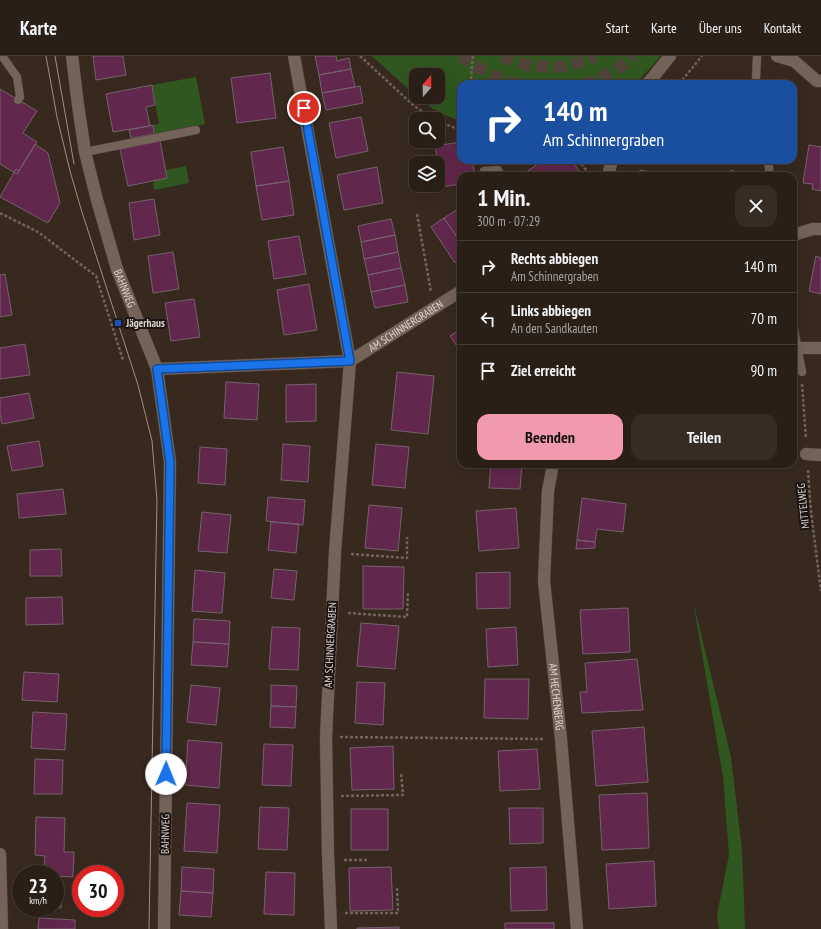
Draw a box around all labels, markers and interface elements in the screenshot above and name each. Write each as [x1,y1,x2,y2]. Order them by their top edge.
text: Karte [20,16,57,40]
text: Start [605,19,629,37]
text: Karte [651,19,677,37]
text: Über uns [699,19,742,37]
text: Kontakt [764,19,801,37]
north arrow [409,68,445,104]
map controls [409,68,445,192]
pin [287,91,321,125]
text: 140 m [543,92,607,129]
icon: right [477,96,529,148]
icon: arrive [293,97,315,119]
button: search [409,112,445,148]
text: Am Schinnergraben [543,128,664,151]
button: layers [409,156,445,192]
text: 1 Min. [477,182,531,213]
button: close [735,185,777,227]
text: 300 m · 07:29 [477,213,540,230]
text: Rechts abbiegen [511,249,598,268]
icon: right [477,256,499,278]
text: 140 m [744,257,777,276]
street label: BAHNWEG [111,267,139,309]
text: Am Schinnergraben [511,268,599,285]
street label: AM SCHINNERGRABEN [366,297,446,355]
text: Links abbiegen [511,301,591,320]
icon: left [477,308,499,330]
text: 70 m [751,309,777,328]
place label: Jägerhaus [125,316,165,330]
marker: Jägerhaus [113,318,123,328]
text: An den Sandkauten [511,320,598,337]
icon: arrive [477,360,499,382]
text: Ziel erreicht [511,361,576,380]
text: 90 m [751,361,777,380]
button: Beenden [477,414,623,460]
button: Teilen [631,414,777,460]
street label: MITTELWEG [794,483,812,529]
street label: AM SCHINNERGRABEN [321,602,339,688]
street label: AM HECHENBERG [546,663,567,731]
position arrow [145,753,187,795]
street label: BAHNWEG [158,814,172,854]
speed limit sign: 30 [72,865,124,917]
text: 23 [28,873,48,899]
text: km/h [29,894,47,907]

